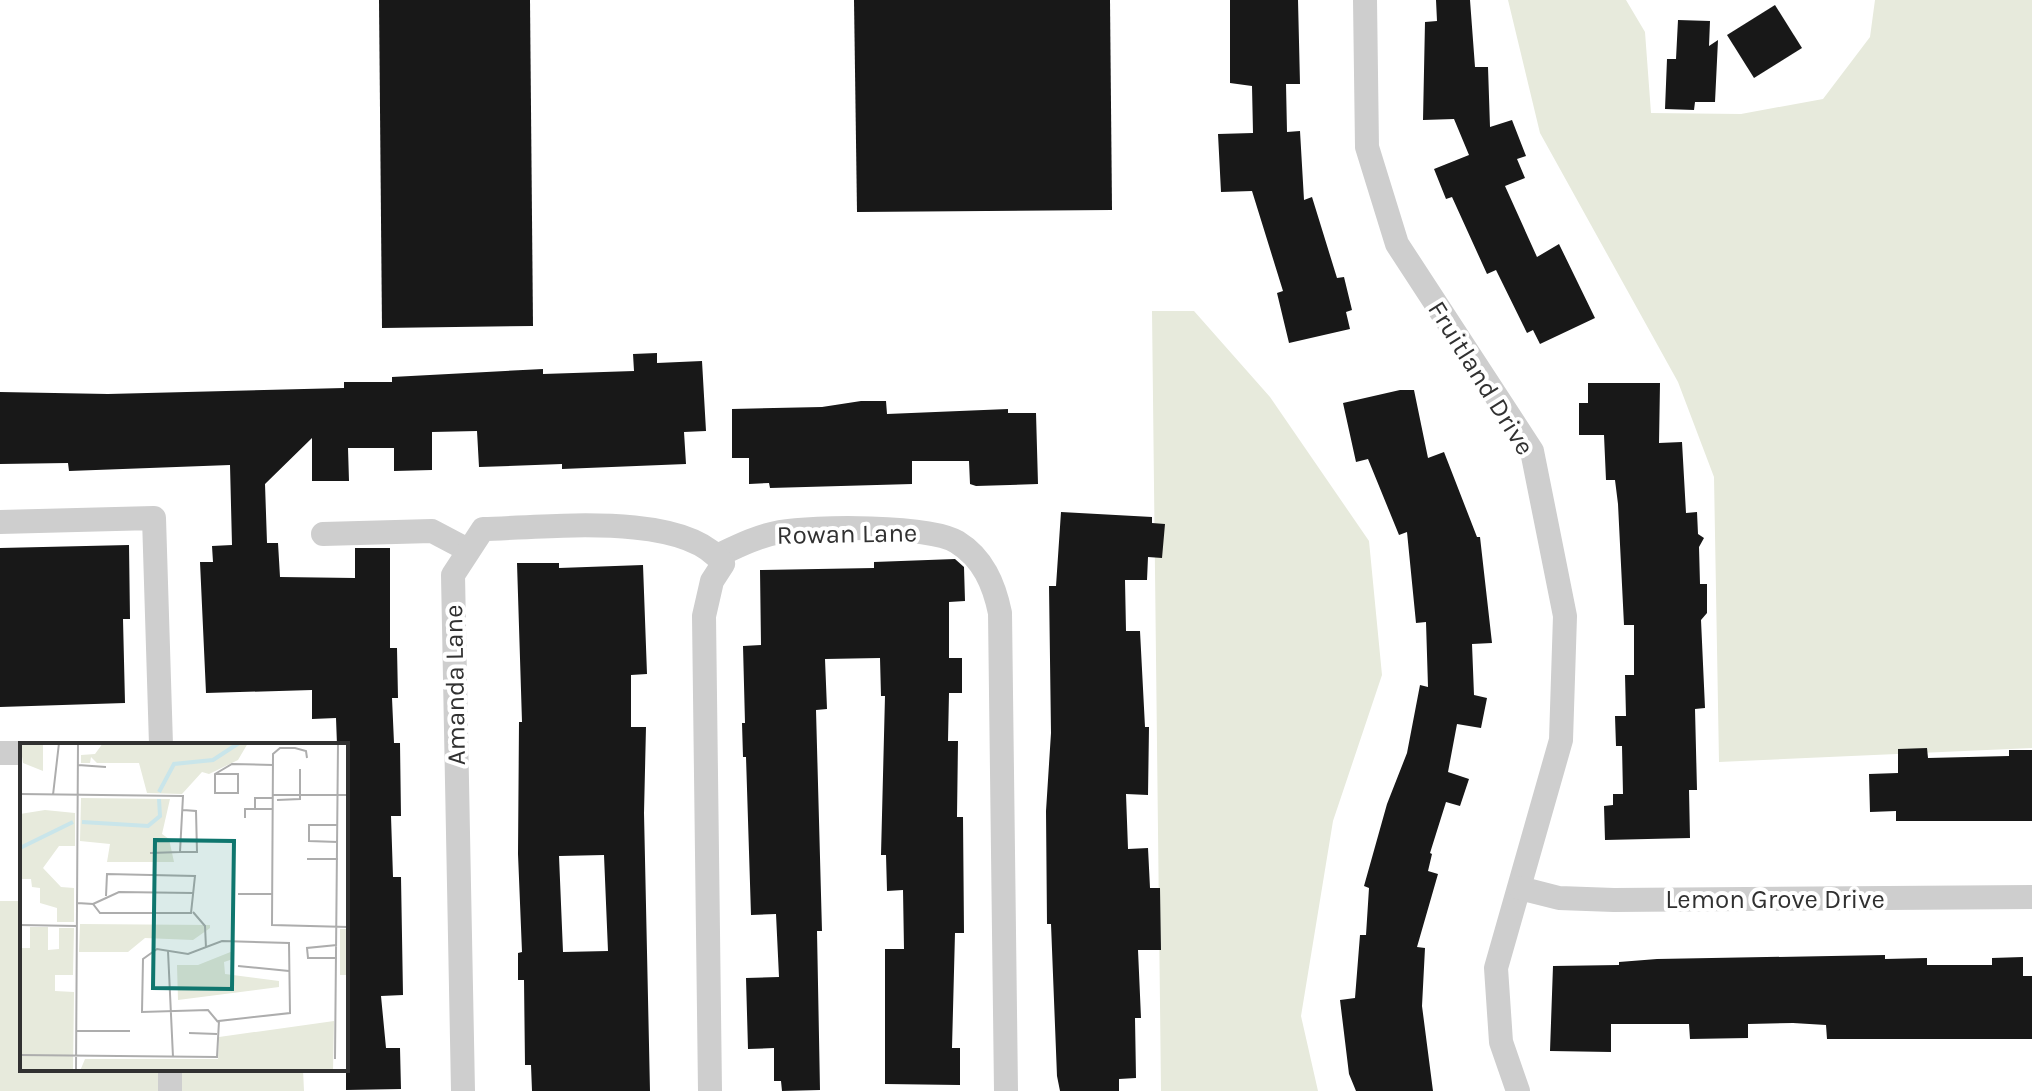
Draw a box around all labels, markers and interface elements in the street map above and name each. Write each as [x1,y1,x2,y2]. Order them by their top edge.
street label: Fruitland Drive [1421,295,1541,461]
street label: Rowan Lane [776,517,918,551]
street label: Amanda Lane [438,604,472,766]
inset map [20,743,348,1071]
street label: Lemon Grove Drive [1665,884,1885,915]

